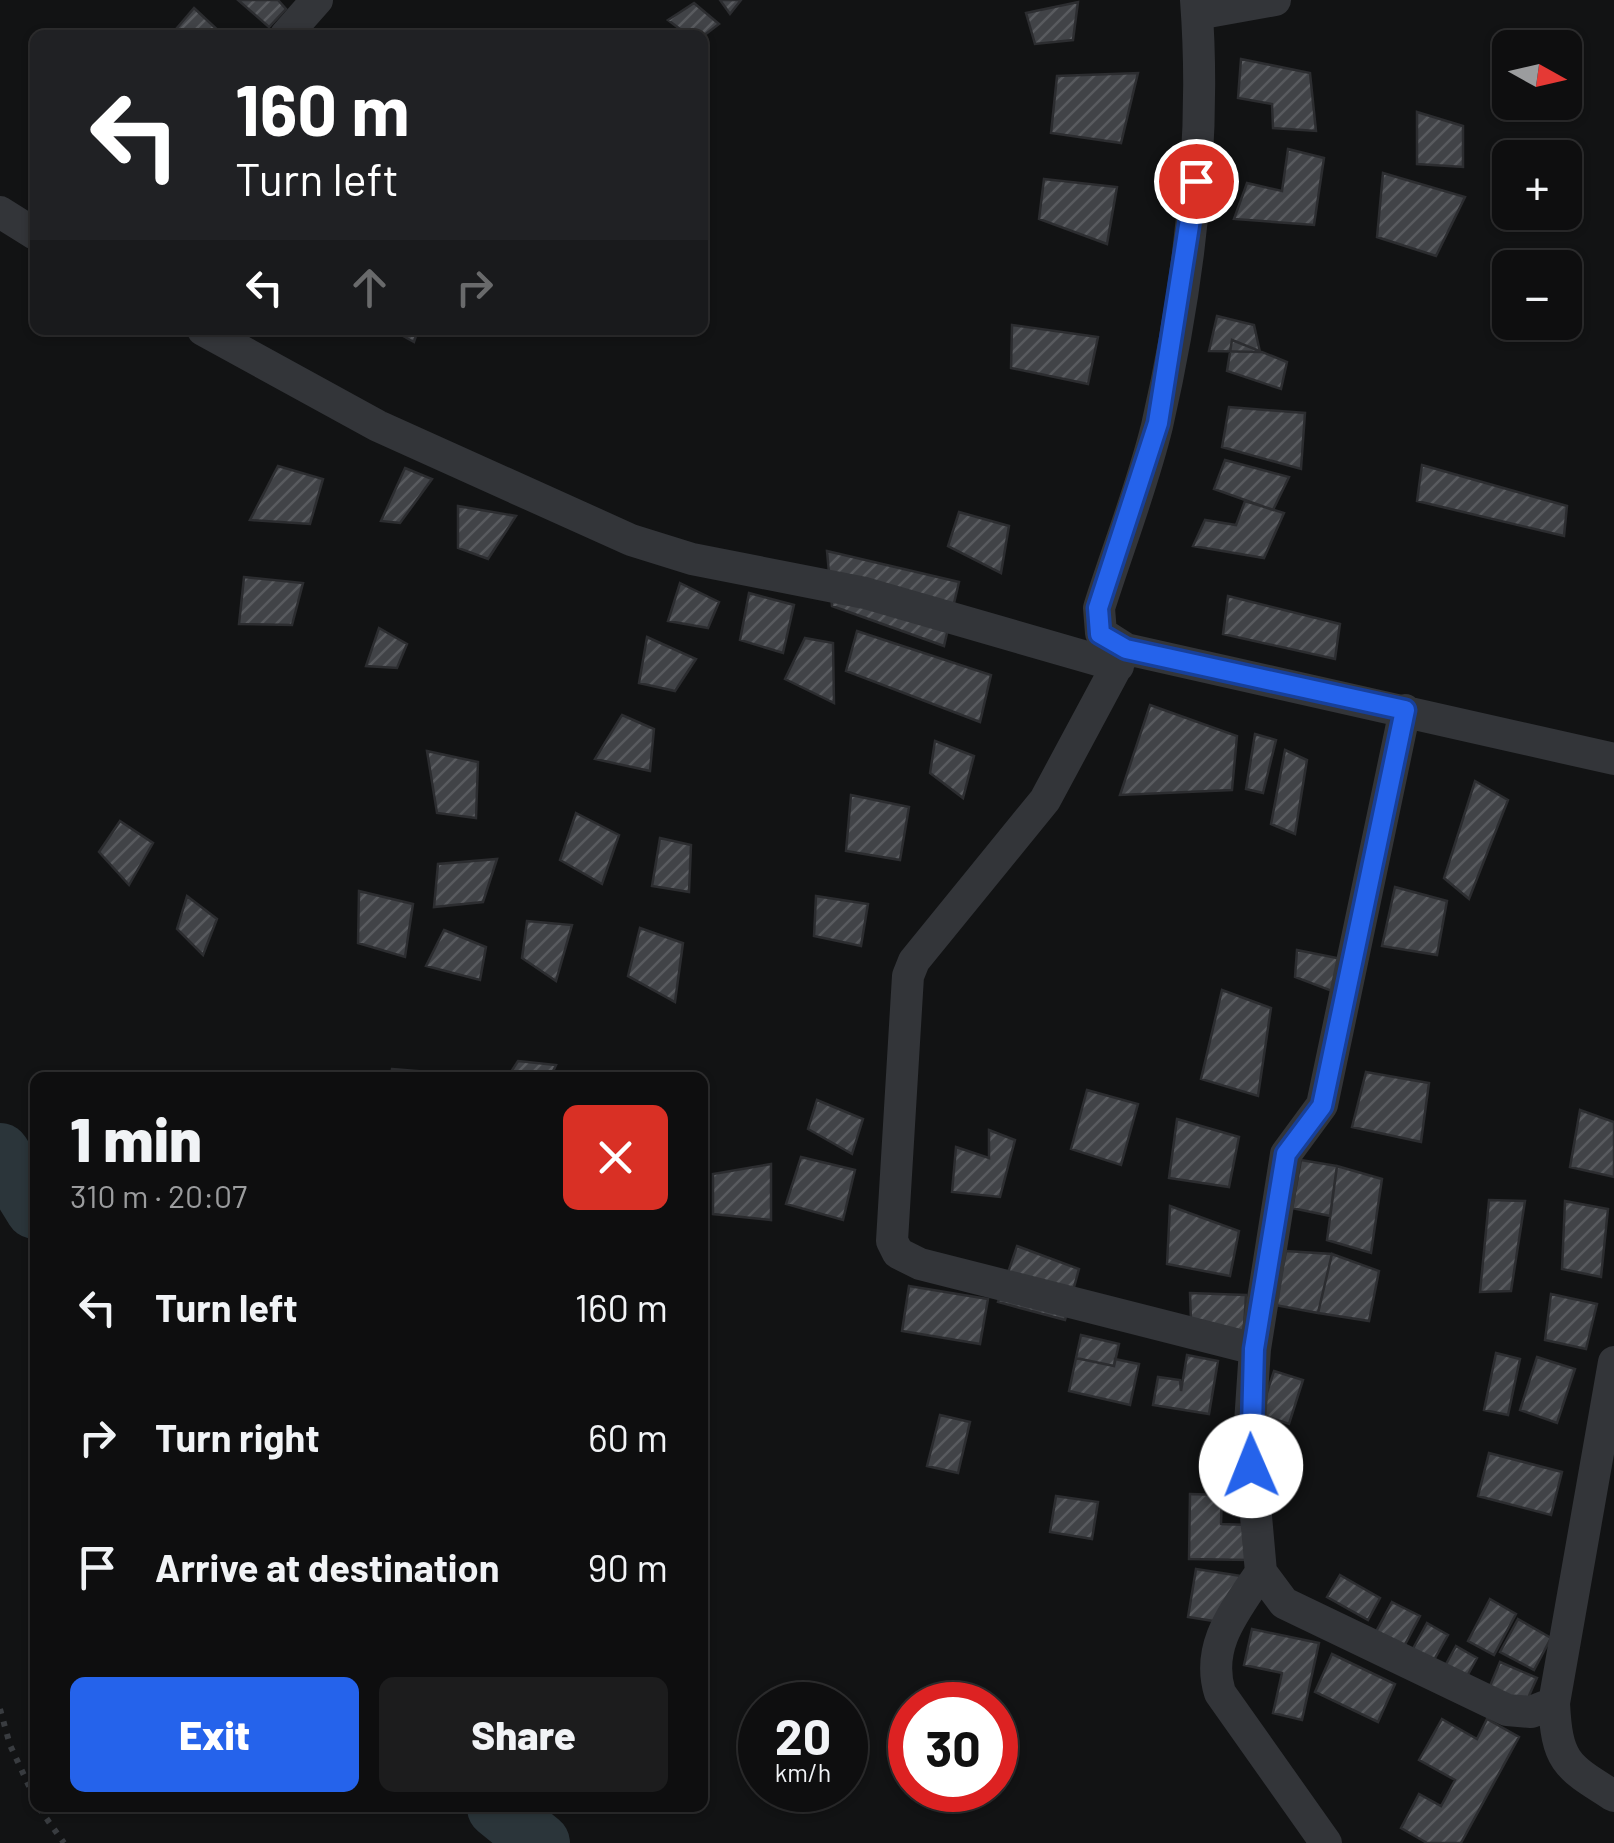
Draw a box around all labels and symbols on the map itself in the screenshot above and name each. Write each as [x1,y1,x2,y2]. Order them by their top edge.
north arrow [1492,30,1582,120]
pin [1154,139,1239,224]
position arrow [1199,1414,1303,1518]
speed limit sign: 30 [888,1682,1018,1812]

